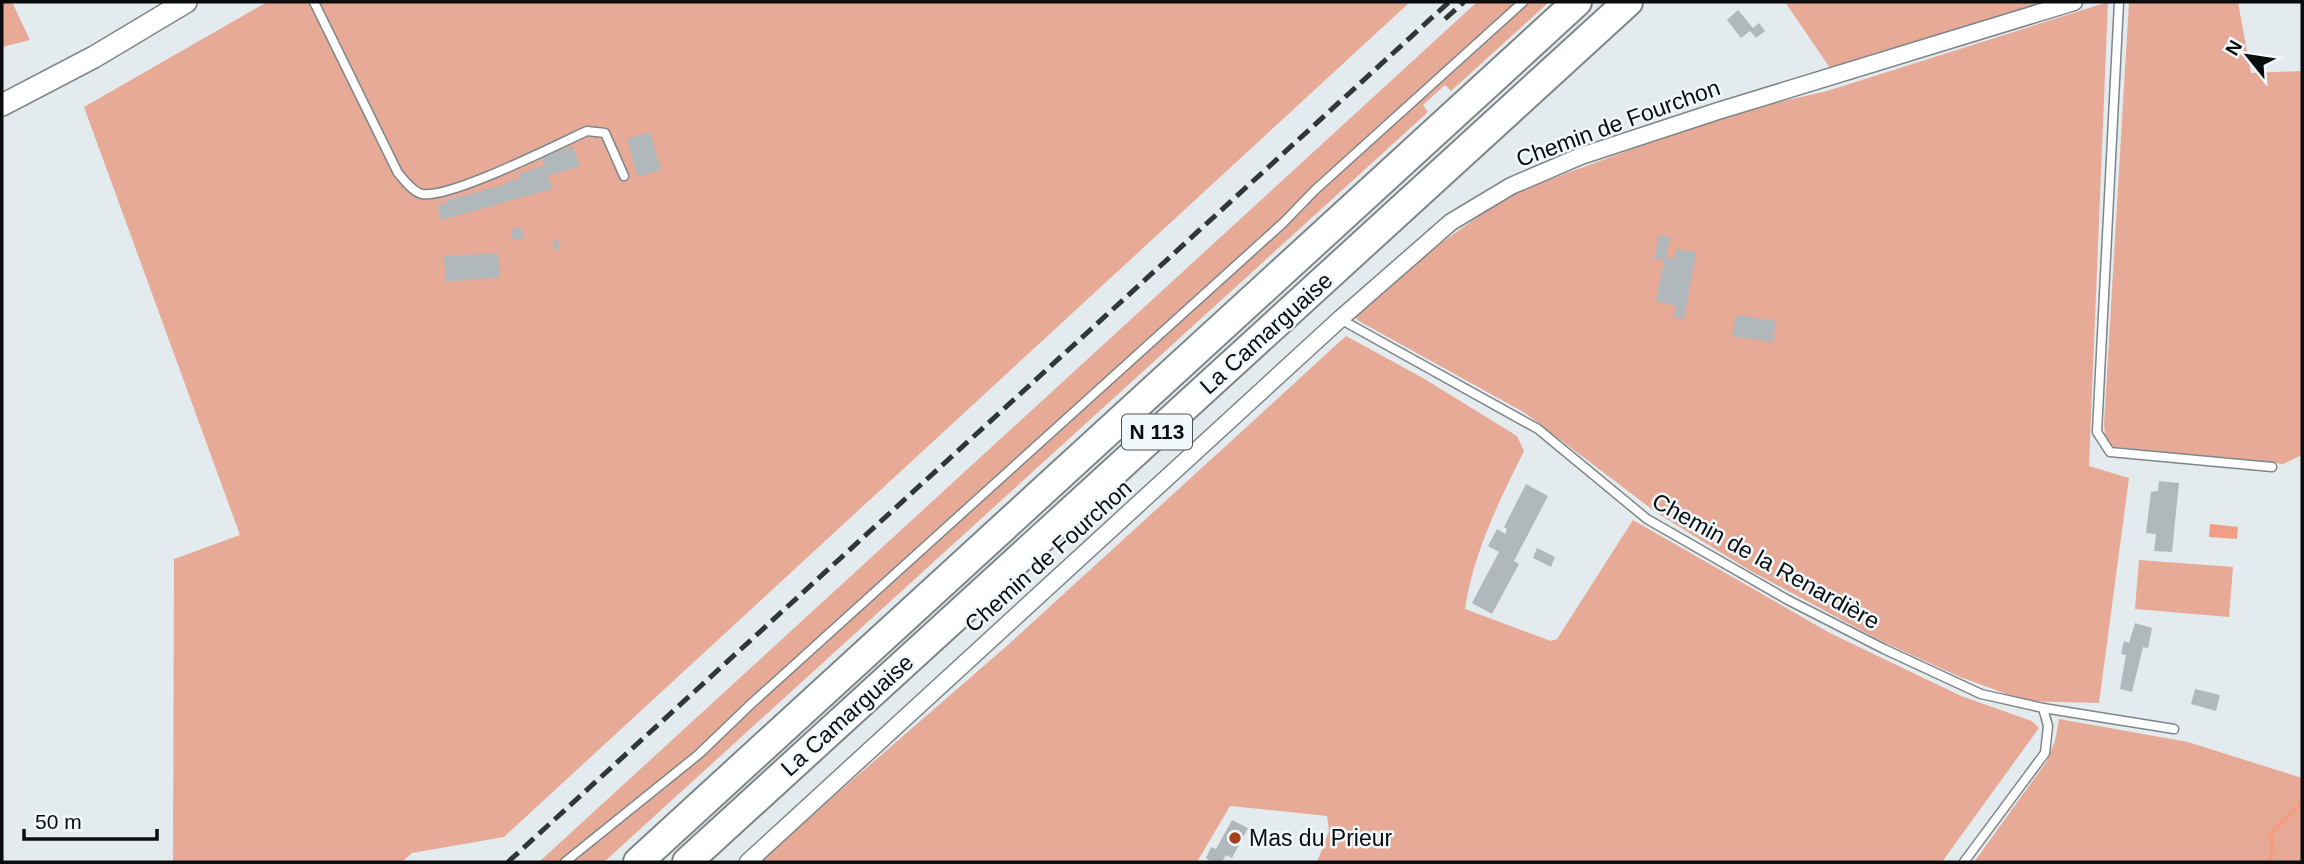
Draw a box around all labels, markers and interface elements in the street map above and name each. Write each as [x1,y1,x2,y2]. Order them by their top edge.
north arrow [2213,21,2283,91]
text: N [2221,37,2246,59]
street label: Chemin de Fourchon [1513,74,1723,172]
street label: La Camarguaise [1195,267,1337,399]
road number: N 113 [1122,414,1192,450]
street label: Chemin de Fourchon [959,474,1137,638]
street label: Chemin de la Renardière [1648,488,1884,634]
street label: La Camarguaise [776,649,918,781]
scale bar [24,798,158,842]
text: 50 m [35,810,82,833]
place label: Mas du Prieur [1249,825,1393,851]
marker: Mas du Prieur [1227,830,1243,846]

